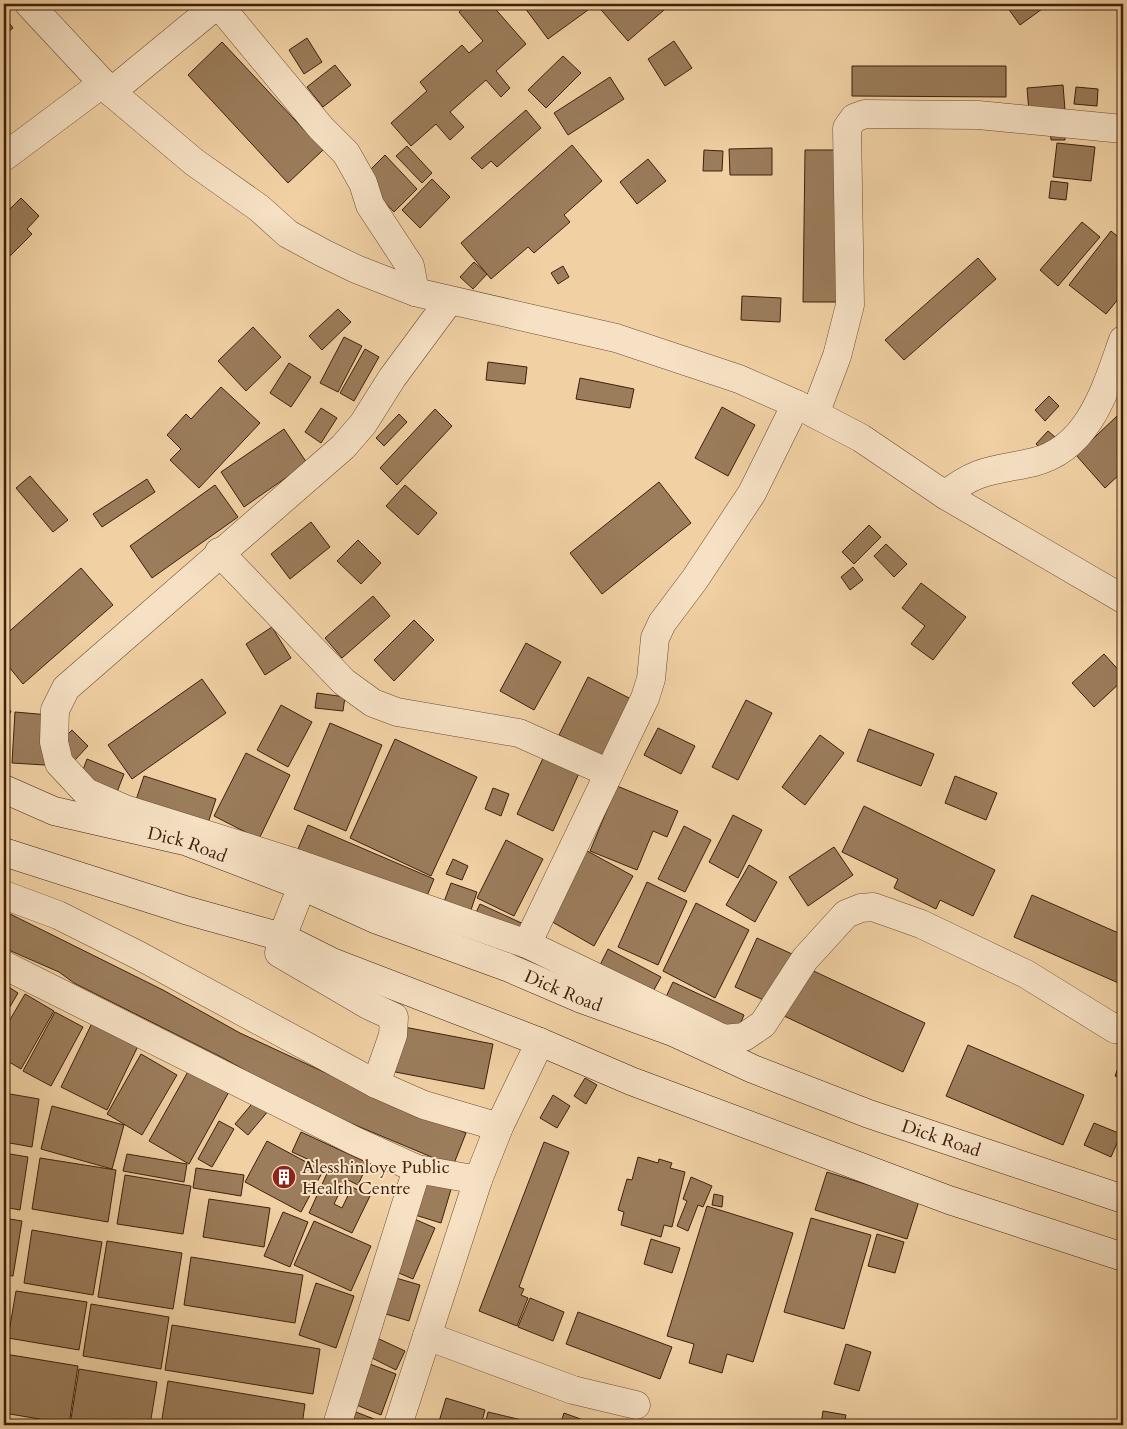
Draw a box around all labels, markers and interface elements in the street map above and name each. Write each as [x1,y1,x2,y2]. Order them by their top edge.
street label: Dick Road [145,821,231,869]
street label: Dick Road [520,964,606,1018]
street label: Dick Road [898,1114,984,1164]
place label: Alesshinloye Public Health Centre [302,1155,450,1201]
building icon: Alesshinloye Public Health Centre [271,1164,297,1190]

